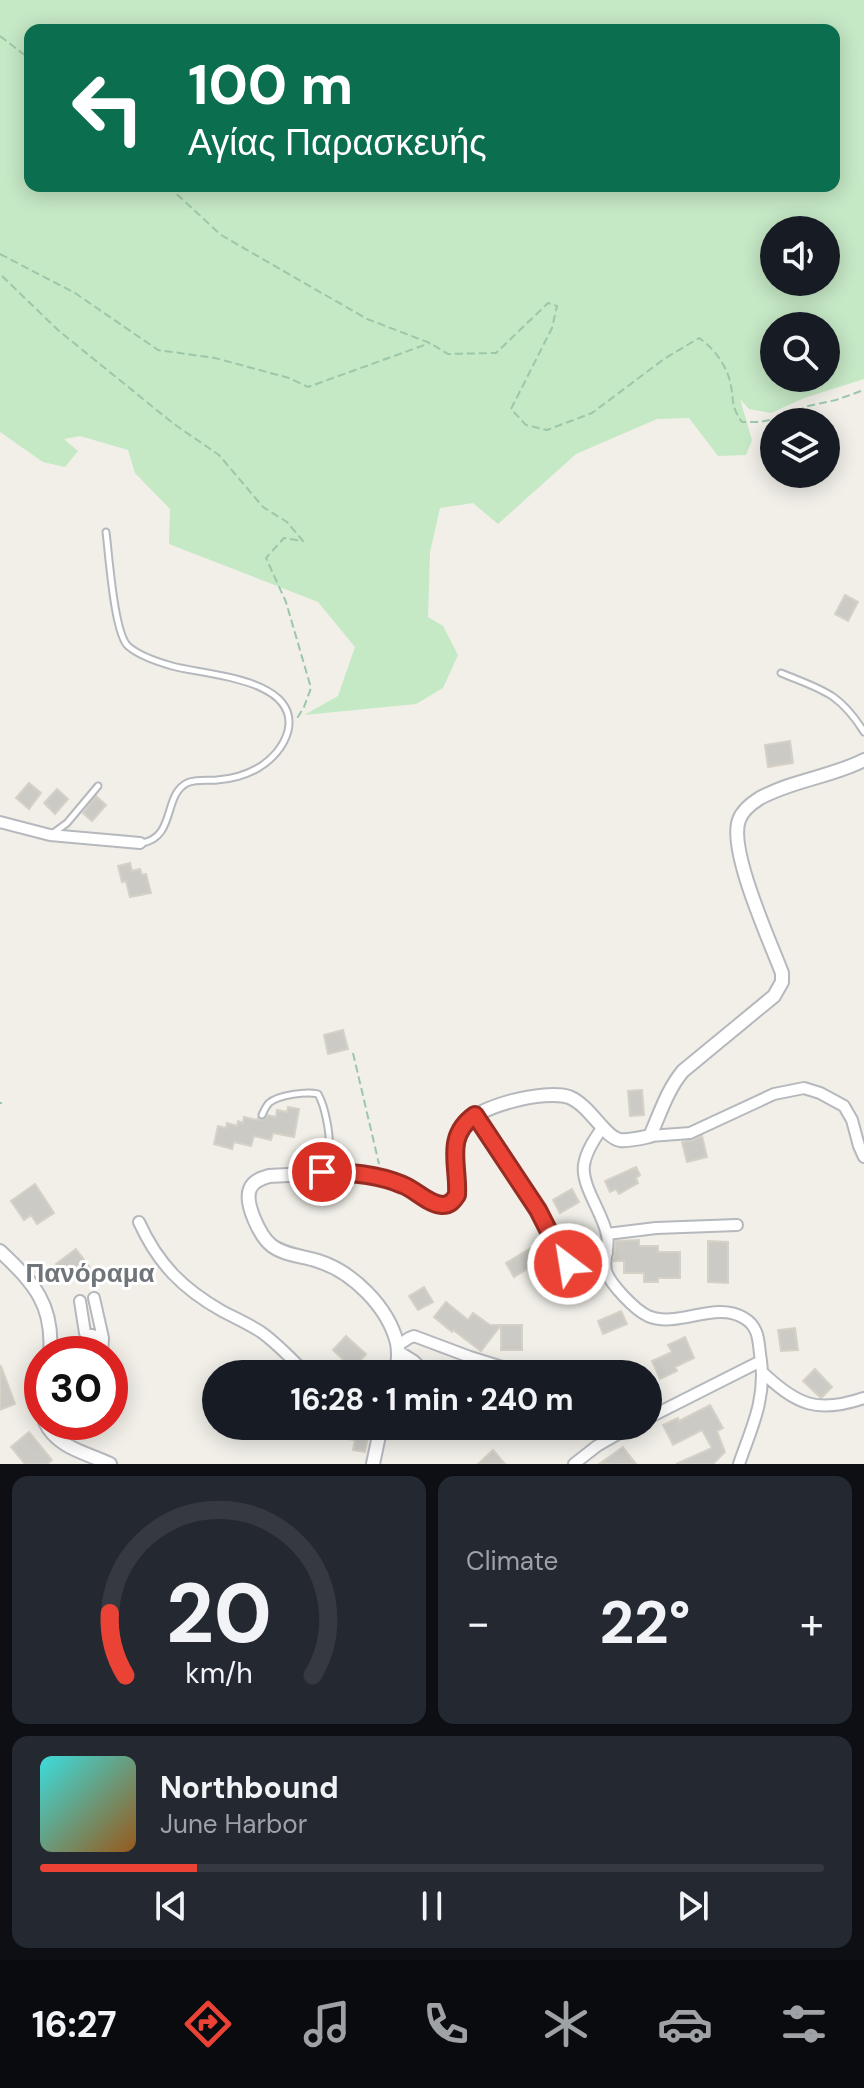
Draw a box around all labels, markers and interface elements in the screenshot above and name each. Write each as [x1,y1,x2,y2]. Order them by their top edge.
text: 100 m [188,48,353,121]
icon: left [56,56,160,160]
text: Αγίας Παρασκευής [188,119,487,166]
map controls [760,216,840,488]
button: sound [760,216,840,296]
button: search [760,312,840,392]
button: layers [760,408,840,488]
pin [288,1138,356,1206]
icon: arrive [300,1150,344,1194]
position arrow [526,1222,610,1306]
district label: Πανόραμα [25,1256,155,1290]
speed limit sign: 30 [24,1336,128,1440]
text: 16:28 · 1 min · 240 m [291,1380,573,1419]
text: Climate [466,1544,558,1578]
text: 20 [166,1559,272,1668]
text: 22° [599,1583,691,1662]
text: − [466,1594,490,1652]
text: + [800,1594,824,1652]
text: km/h [185,1655,253,1692]
text: Northbound [160,1768,339,1807]
text: June Harbor [160,1807,307,1841]
icon: previous [149,1884,193,1928]
icon: pause [410,1884,454,1928]
icon: next [671,1884,715,1928]
icon: directions [180,1996,236,2052]
icon: music [299,1996,355,2052]
icon: phone [418,1996,474,2052]
icon: climate [538,1996,594,2052]
icon: car [657,1996,713,2052]
icon: filters [776,1996,832,2052]
text: 16:27 [32,2001,117,2048]

